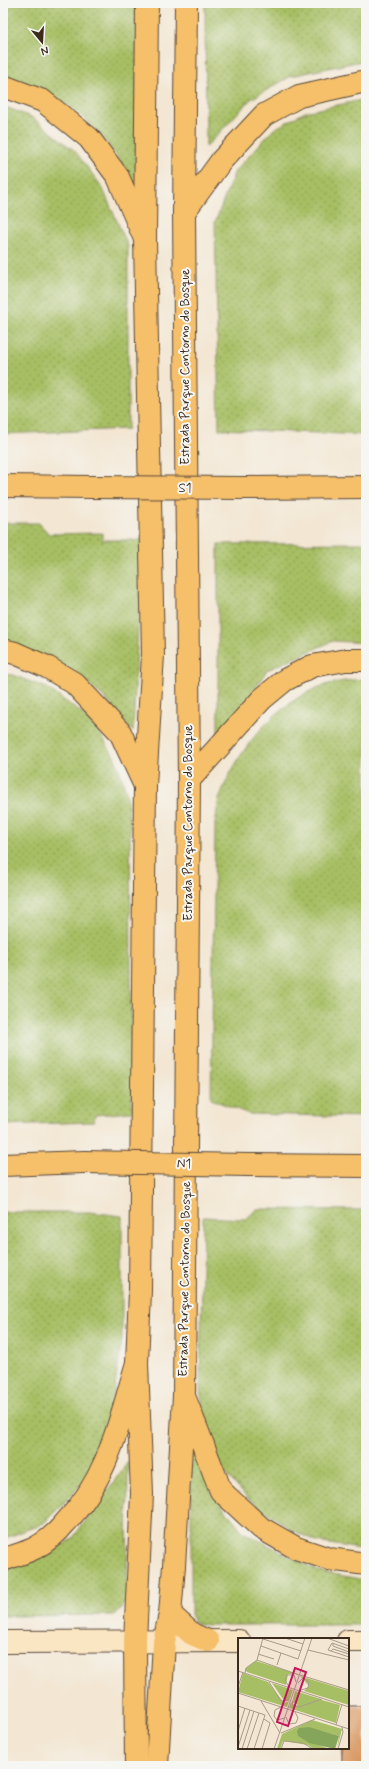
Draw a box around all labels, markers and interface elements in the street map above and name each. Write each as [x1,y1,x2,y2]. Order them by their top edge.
north arrow [22,22,62,62]
text: N [39,43,50,58]
street label: Estrada Parque Contorno do Bosque [177,269,194,465]
street label: S1 [178,480,192,497]
street label: Estrada Parque Contorno do Bosque [180,725,197,921]
street label: N1 [177,1155,191,1173]
street label: Estrada Parque Contorno do Bosque [175,1181,195,1377]
inset map [238,1638,349,1749]

